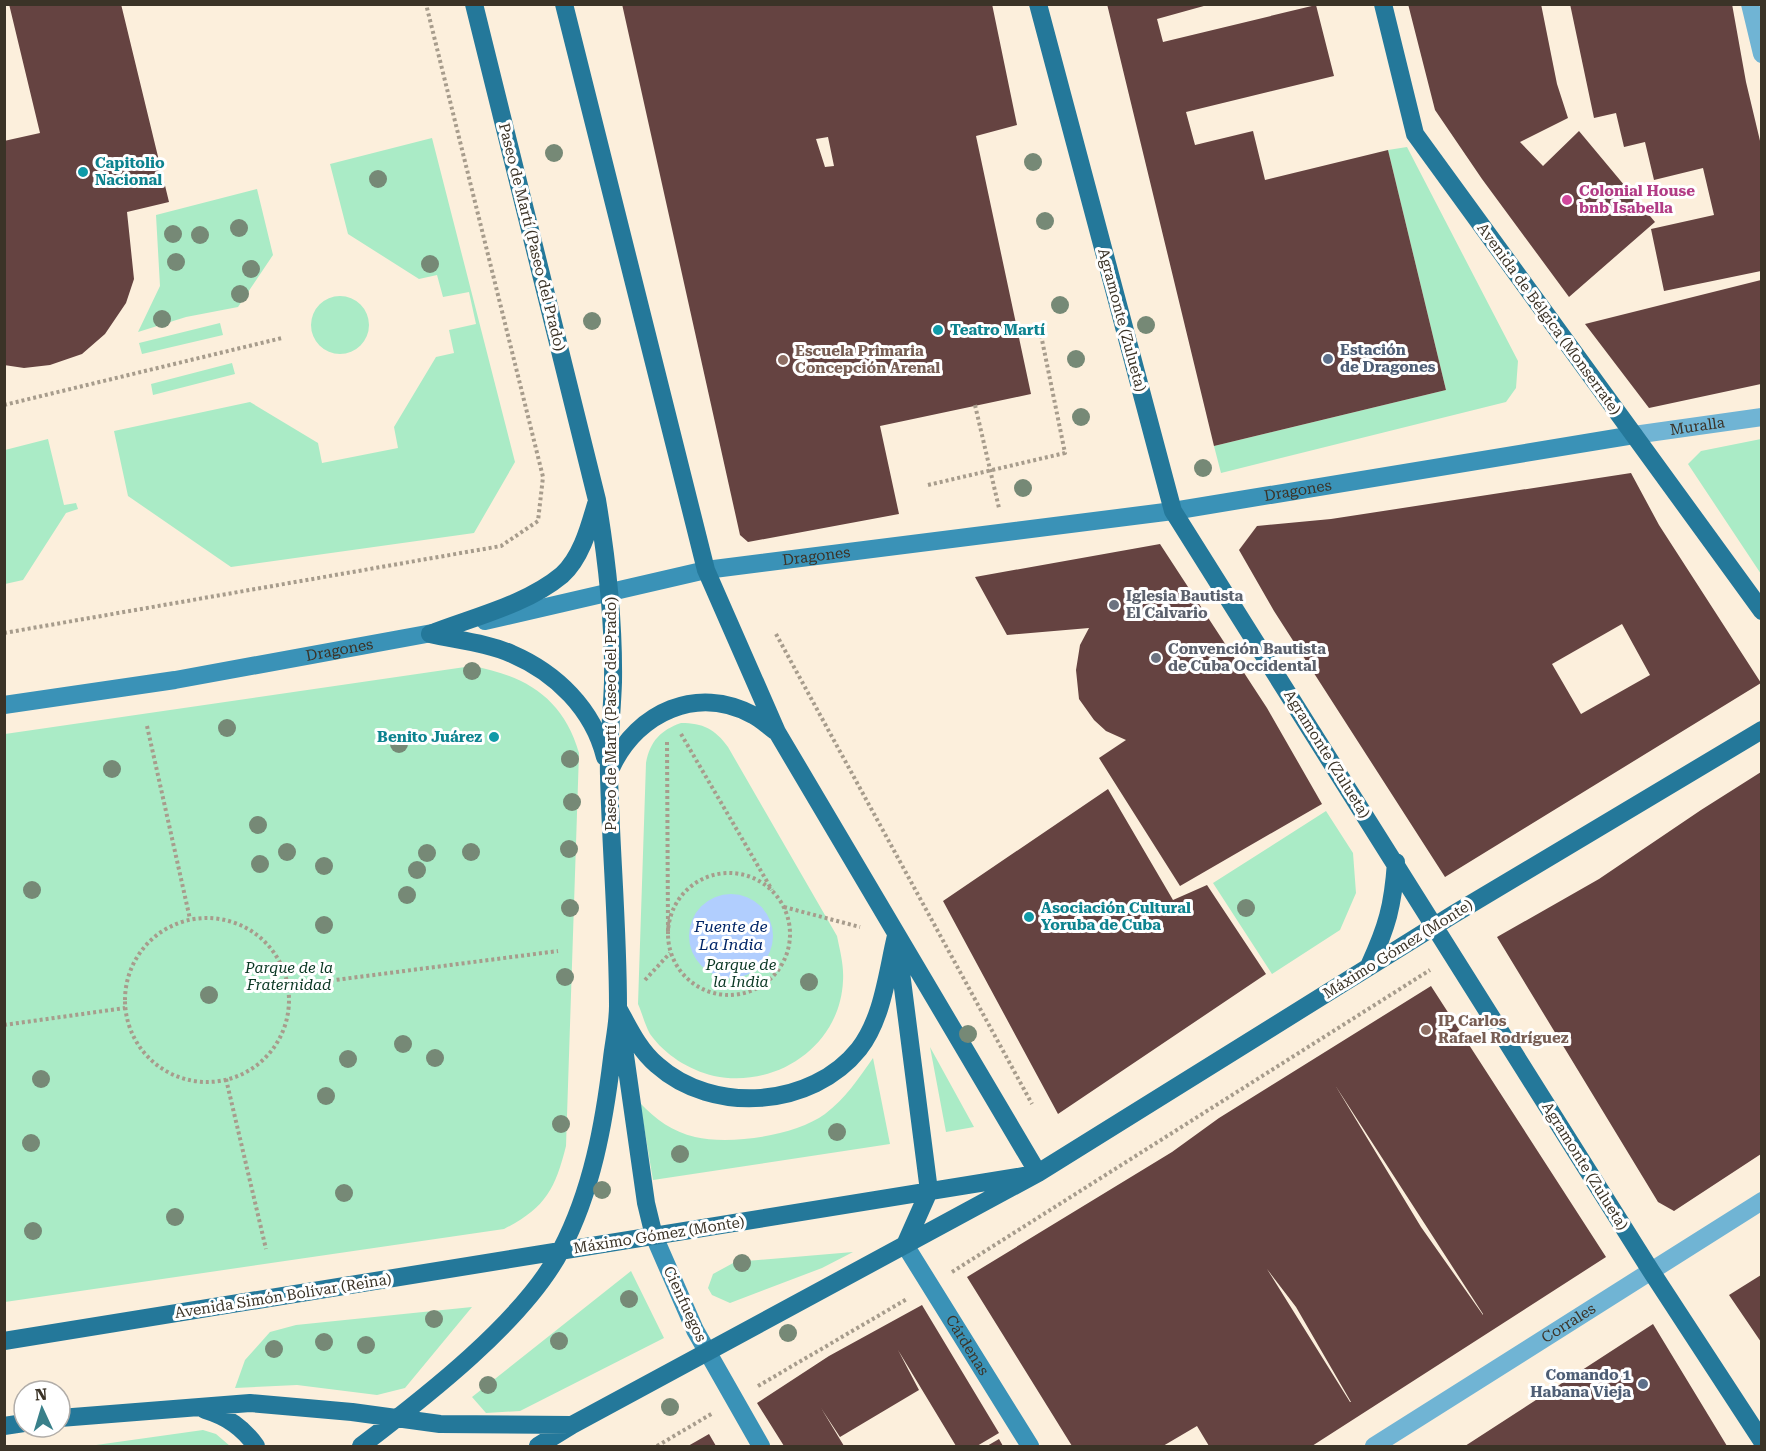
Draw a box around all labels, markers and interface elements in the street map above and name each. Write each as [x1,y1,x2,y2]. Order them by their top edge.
street label: Paseo de Martí (Paseo del Prado) [495,121,569,353]
place label: Capitolio Nacional [95,154,165,189]
marker: Capitolio Nacional [76,165,90,179]
place label: Colonial House bnb Isabella [1579,182,1695,217]
marker: Colonial House bnb Isabella [1560,193,1574,207]
street label: Avenida de Bélgica (Monserrate) [1473,220,1625,418]
street label: Agramonte (Zulueta) [1094,246,1150,394]
place label: Teatro Martí [950,321,1045,339]
marker: Teatro Martí [931,323,945,337]
place label: Estación de Dragones [1340,341,1436,376]
place label: Escuela Primaria Concepción Arenal [795,342,940,377]
marker: Estación de Dragones [1321,352,1335,366]
marker: Escuela Primaria Concepción Arenal [776,353,790,367]
street label: Muralla [1669,413,1726,439]
street label: Dragones [1263,476,1333,505]
street label: Dragones [781,543,851,569]
place label: Iglesia Bautista El Calvario [1126,587,1244,622]
street label: Paseo de Martí (Paseo del Prado) [602,597,620,831]
marker: Iglesia Bautista El Calvario [1107,598,1121,612]
street label: Dragones [304,635,375,665]
place label: Convención Bautista de Cuba Occidental [1168,640,1326,675]
marker: Convención Bautista de Cuba Occidental [1149,651,1163,665]
street label: Agramonte (Zulueta) [1280,687,1374,821]
place label: Benito Juárez [377,728,482,746]
marker: Benito Juárez [487,730,501,744]
street label: Máximo Gómez (Monte) [1320,895,1476,1002]
place label: Asociación Cultural Yoruba de Cuba [1041,899,1191,934]
marker: Asociación Cultural Yoruba de Cuba [1022,910,1036,924]
water label: Fuente de La India [693,917,768,954]
park label: Parque de la India [705,956,777,991]
park label: Parque de la Fraternidad [244,959,333,994]
place label: IP Carlos Rafael Rodríguez [1438,1012,1569,1047]
marker: IP Carlos Rafael Rodríguez [1419,1023,1433,1037]
street label: Agramonte (Zulueta) [1538,1099,1632,1233]
street label: Máximo Gómez (Monte) [572,1213,746,1257]
street label: Cienfuegos [660,1263,710,1345]
street label: Avenida Simón Bolívar (Reina) [173,1270,393,1322]
street label: Corrales [1538,1299,1599,1347]
street label: Cárdenas [942,1312,993,1379]
place label: Comando 1 Habana Vieja [1530,1366,1632,1401]
marker: Comando 1 Habana Vieja [1636,1377,1650,1391]
north arrow [12,1379,72,1439]
text: N [34,1385,48,1404]

